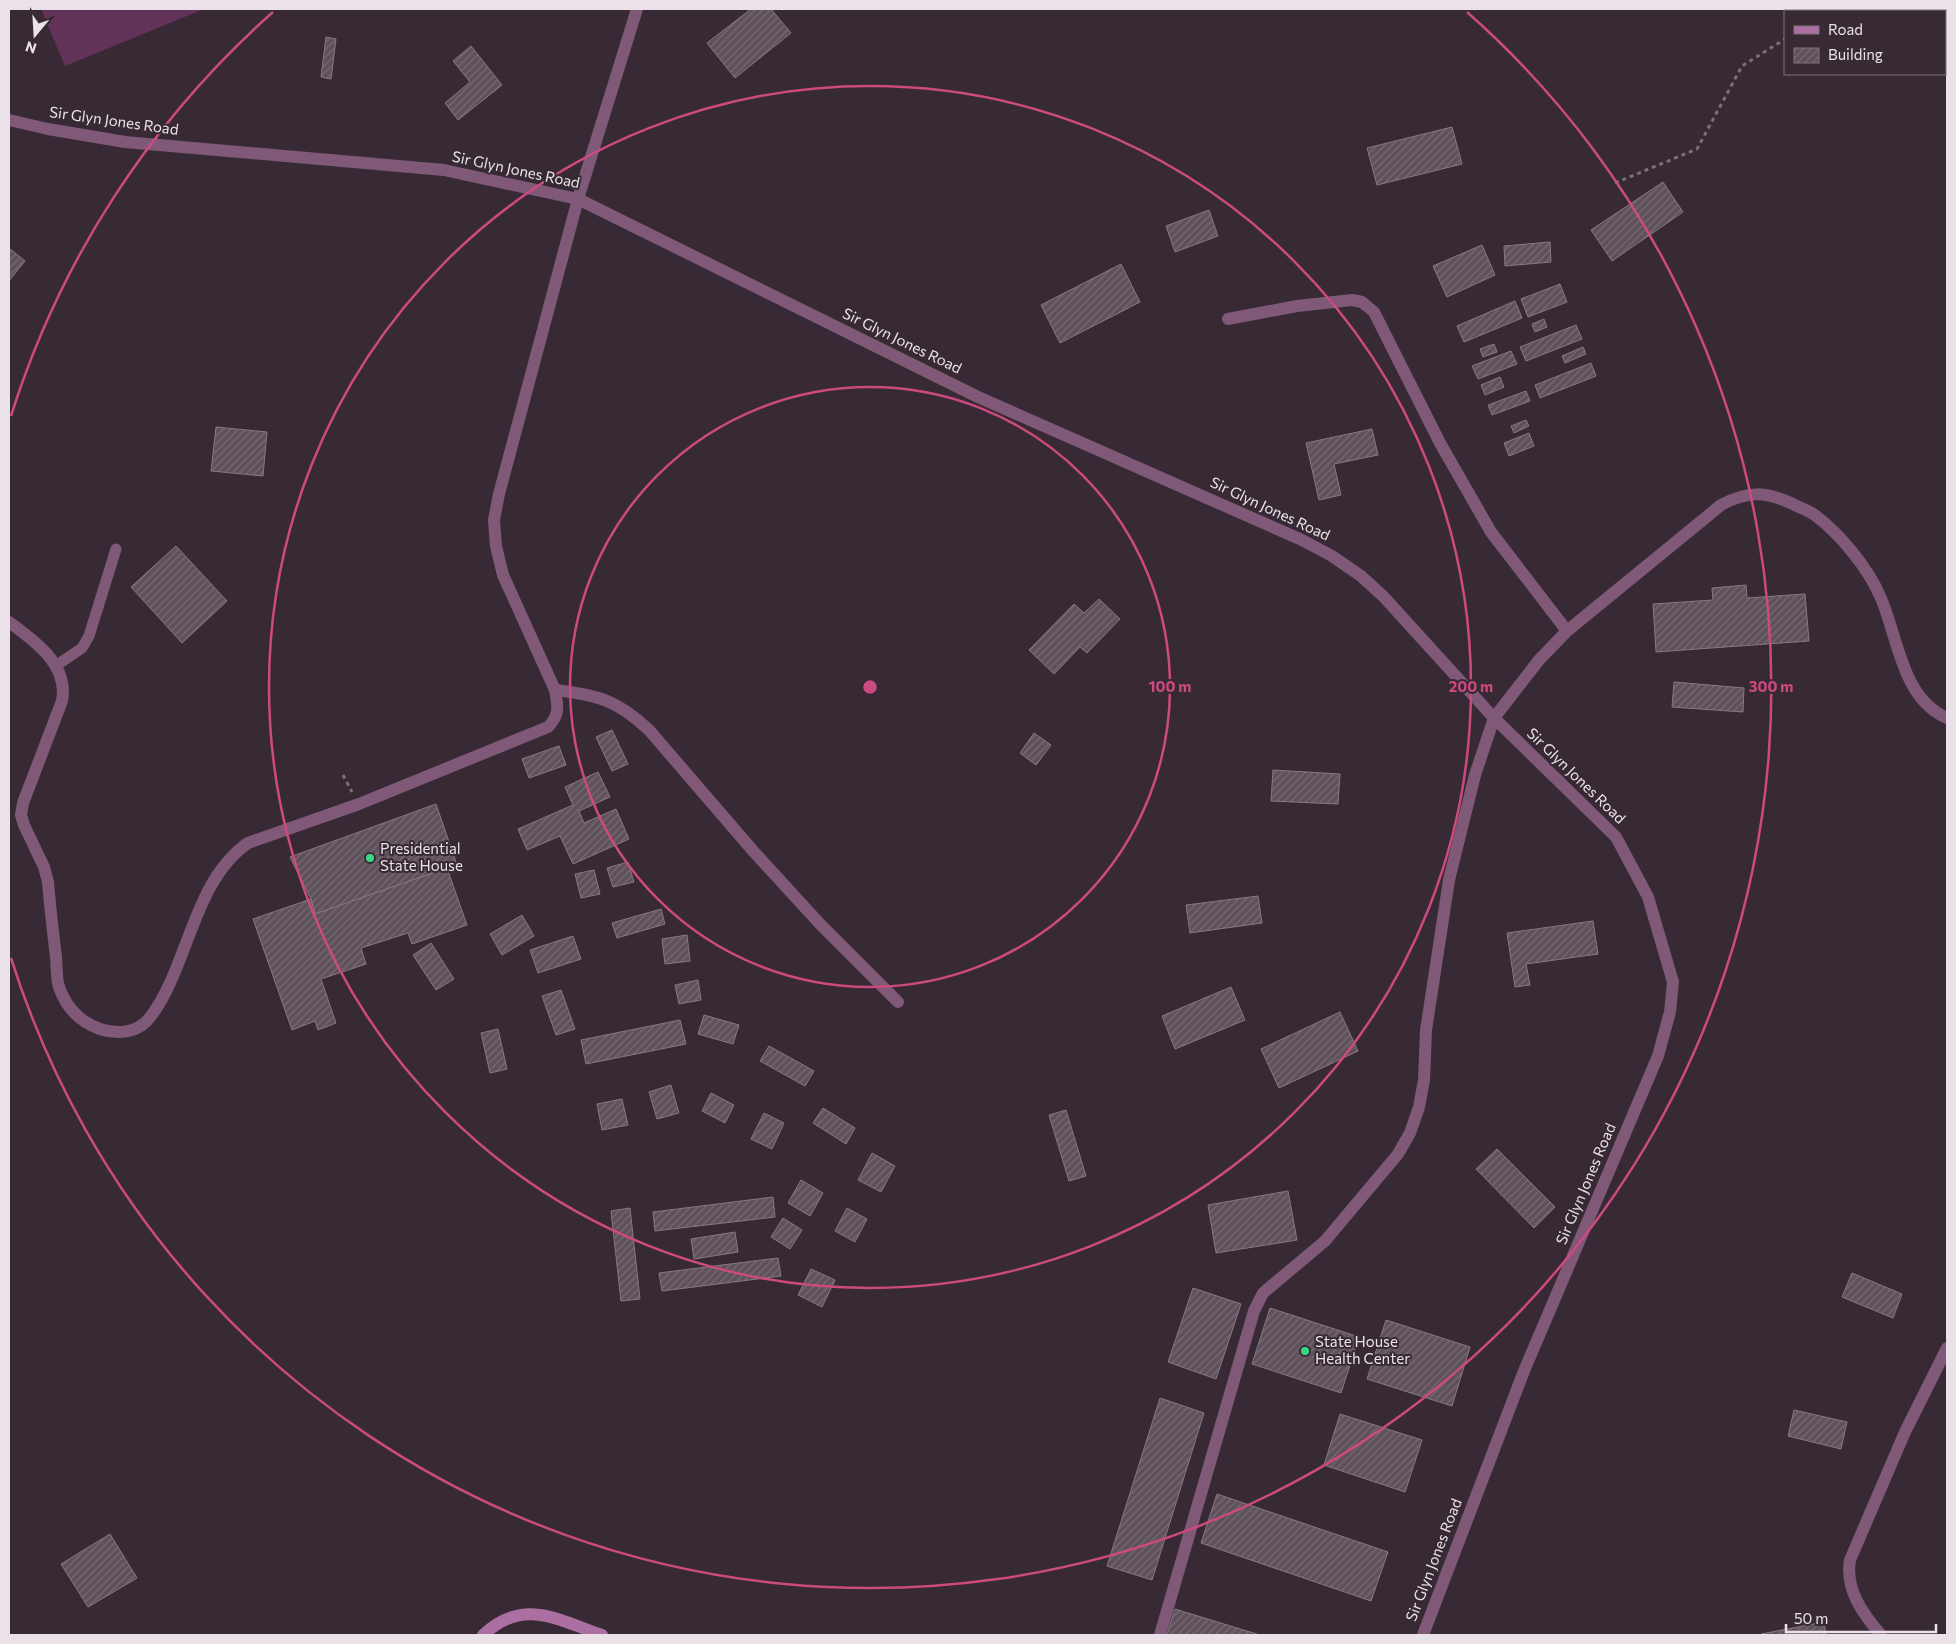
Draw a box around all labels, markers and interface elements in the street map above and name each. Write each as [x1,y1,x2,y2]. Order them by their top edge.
north arrow [10,10,60,60]
legend [1784,10,1946,75]
text: Road [1828,20,1863,38]
text: N [23,38,38,58]
text: Building [1828,45,1883,63]
street label: Sir Glyn Jones Road [48,102,180,138]
street label: Sir Glyn Jones Road [451,147,582,191]
street label: Sir Glyn Jones Road [840,303,965,377]
street label: Sir Glyn Jones Road [1208,472,1333,544]
text: 100 m [1149,677,1191,695]
text: 200 m [1449,677,1493,695]
text: 300 m [1749,677,1793,695]
centre of rings [861,678,879,696]
street label: Sir Glyn Jones Road [1524,724,1630,827]
place label: Presidential State House [380,839,463,874]
marker: Presidential State House [364,852,376,864]
street label: Sir Glyn Jones Road [1551,1120,1619,1247]
place label: State House Health Center [1315,1332,1410,1367]
marker: State House Health Center [1299,1345,1311,1357]
street label: Sir Glyn Jones Road [1401,1496,1465,1624]
scale bar [1786,1602,1936,1634]
text: 50 m [1794,1609,1828,1627]

